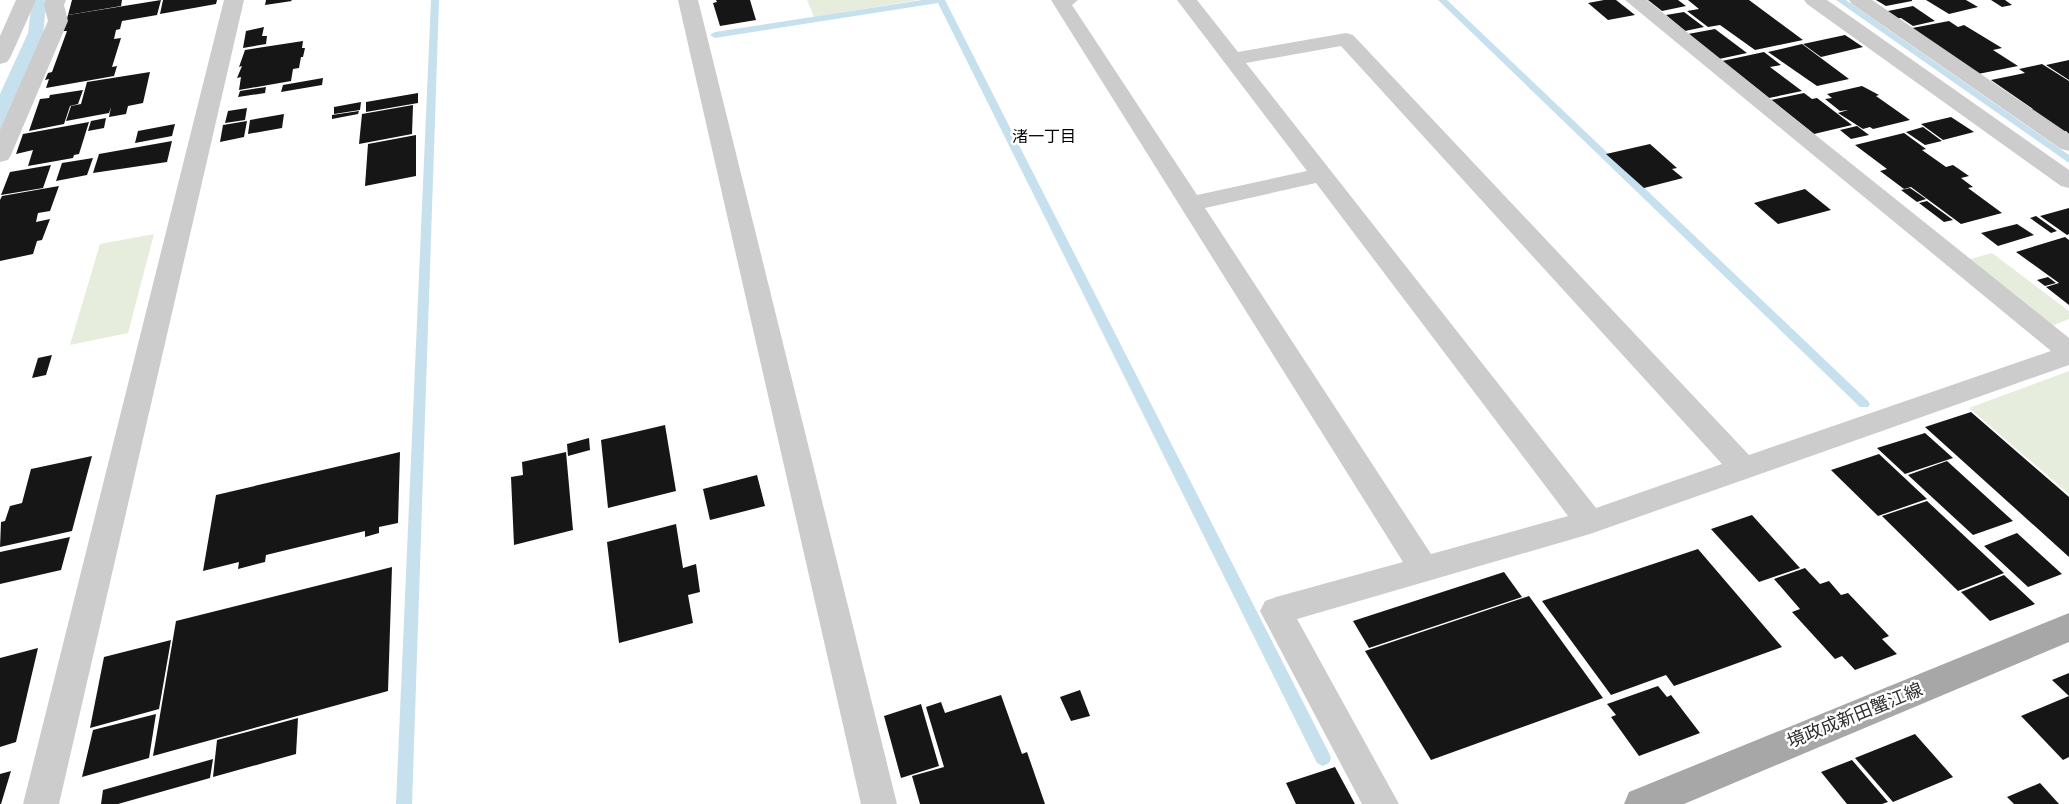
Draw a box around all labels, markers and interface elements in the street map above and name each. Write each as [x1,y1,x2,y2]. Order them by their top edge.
district label: 渚一丁目 [1012,126,1076,148]
street label: 境政成新田蟹江線 [1784,677,1926,755]

